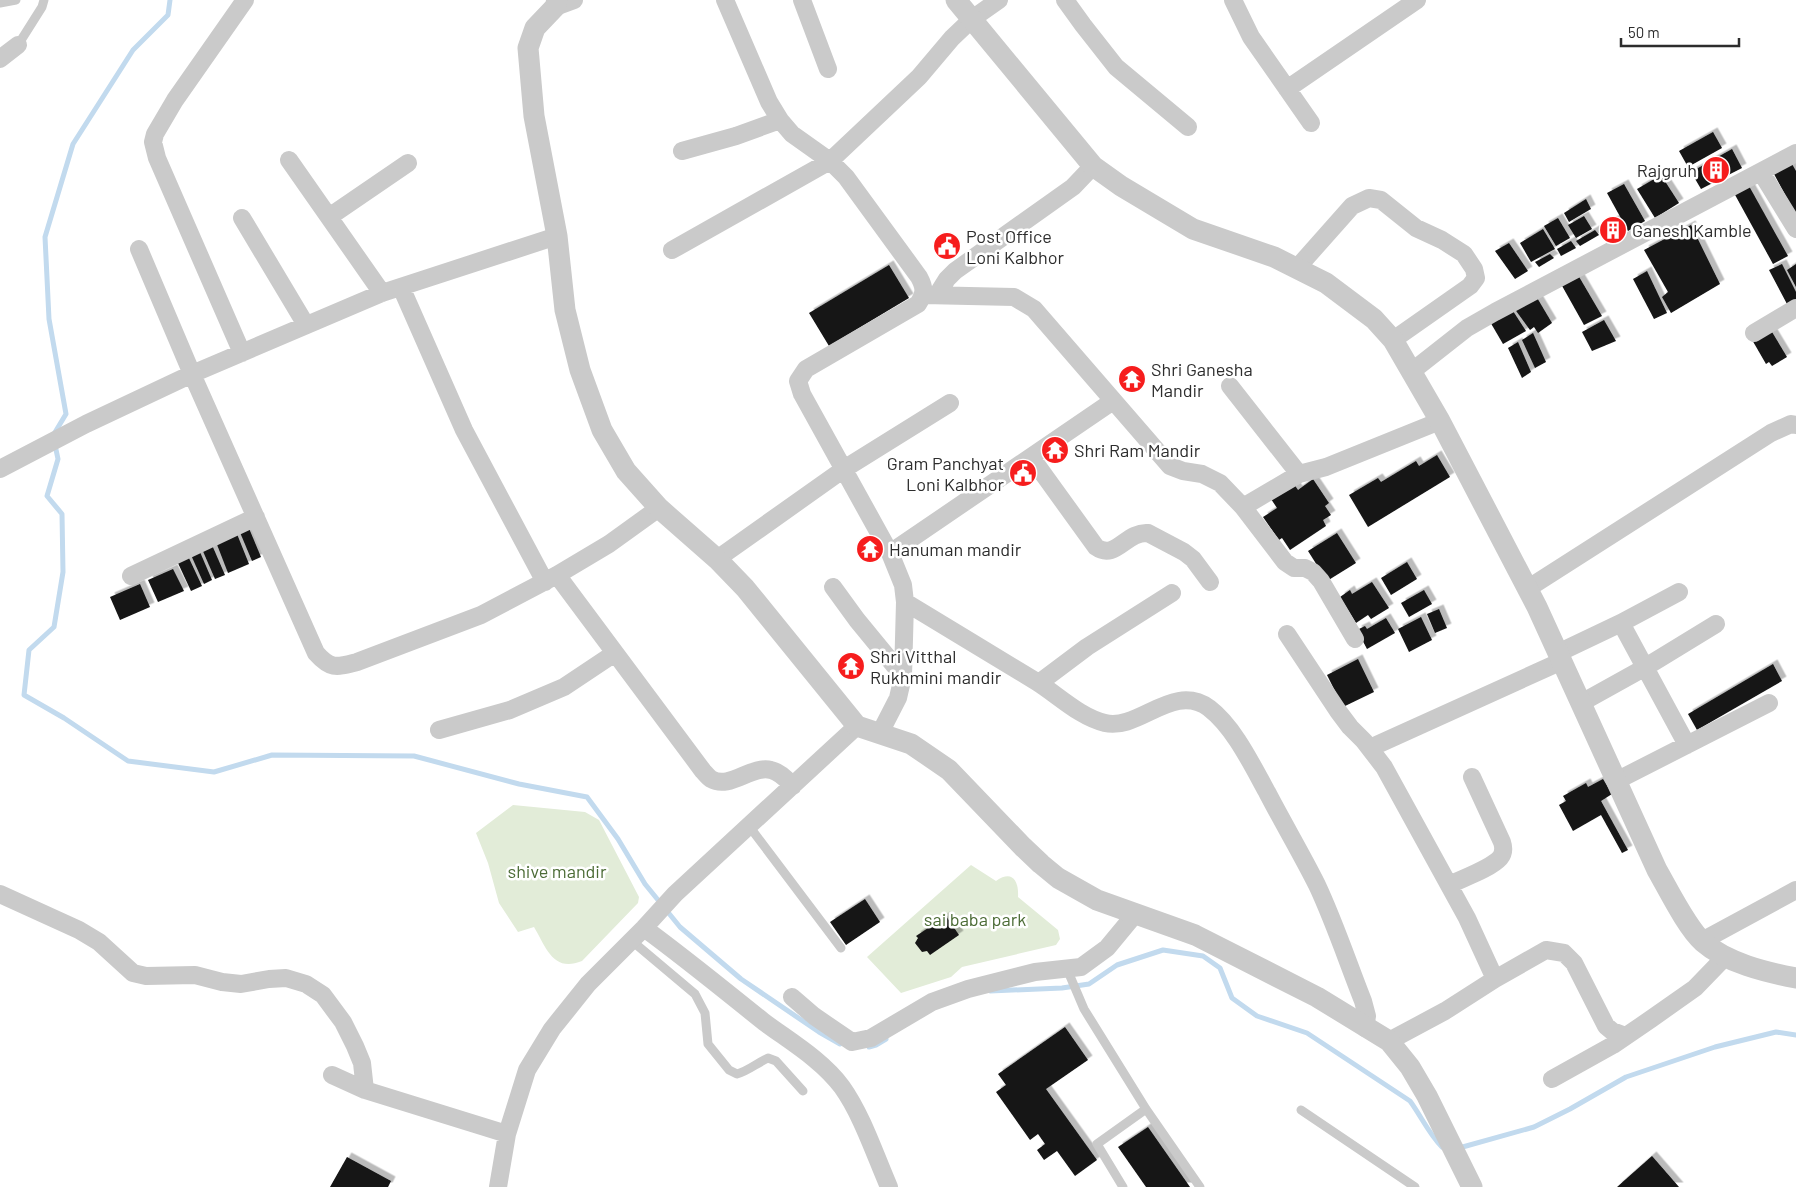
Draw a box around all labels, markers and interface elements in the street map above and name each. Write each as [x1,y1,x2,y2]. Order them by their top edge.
scale bar [1621,15,1738,47]
text: 50 m [1628,23,1660,41]
building icon: Rajgruh [1701,155,1731,185]
place label: Rajgruh [1637,159,1697,181]
building icon: Ganesh Kamble [1598,215,1628,245]
place label: Ganesh Kamble [1632,219,1752,241]
place label: Post Office Loni Kalbhor [966,225,1064,268]
public building icon: Post Office Loni Kalbhor [932,231,962,261]
place label: Shri Ganesha Mandir [1151,358,1253,401]
temple icon: Shri Ganesha Mandir [1117,364,1147,394]
temple icon: Shri Ram Mandir [1040,435,1070,465]
place label: Shri Ram Mandir [1074,439,1201,461]
place label: Gram Panchyat Loni Kalbhor [887,452,1004,495]
public building icon: Gram Panchyat Loni Kalbhor [1008,458,1038,488]
temple icon: Hanuman mandir [855,534,885,564]
place label: Hanuman mandir [889,538,1022,560]
place label: Shri Vitthal Rukhmini mandir [870,645,1002,688]
temple icon: Shri Vitthal Rukhmini mandir [836,651,866,681]
park label: shive mandir [507,860,607,882]
park label: sai baba park [924,908,1026,930]

